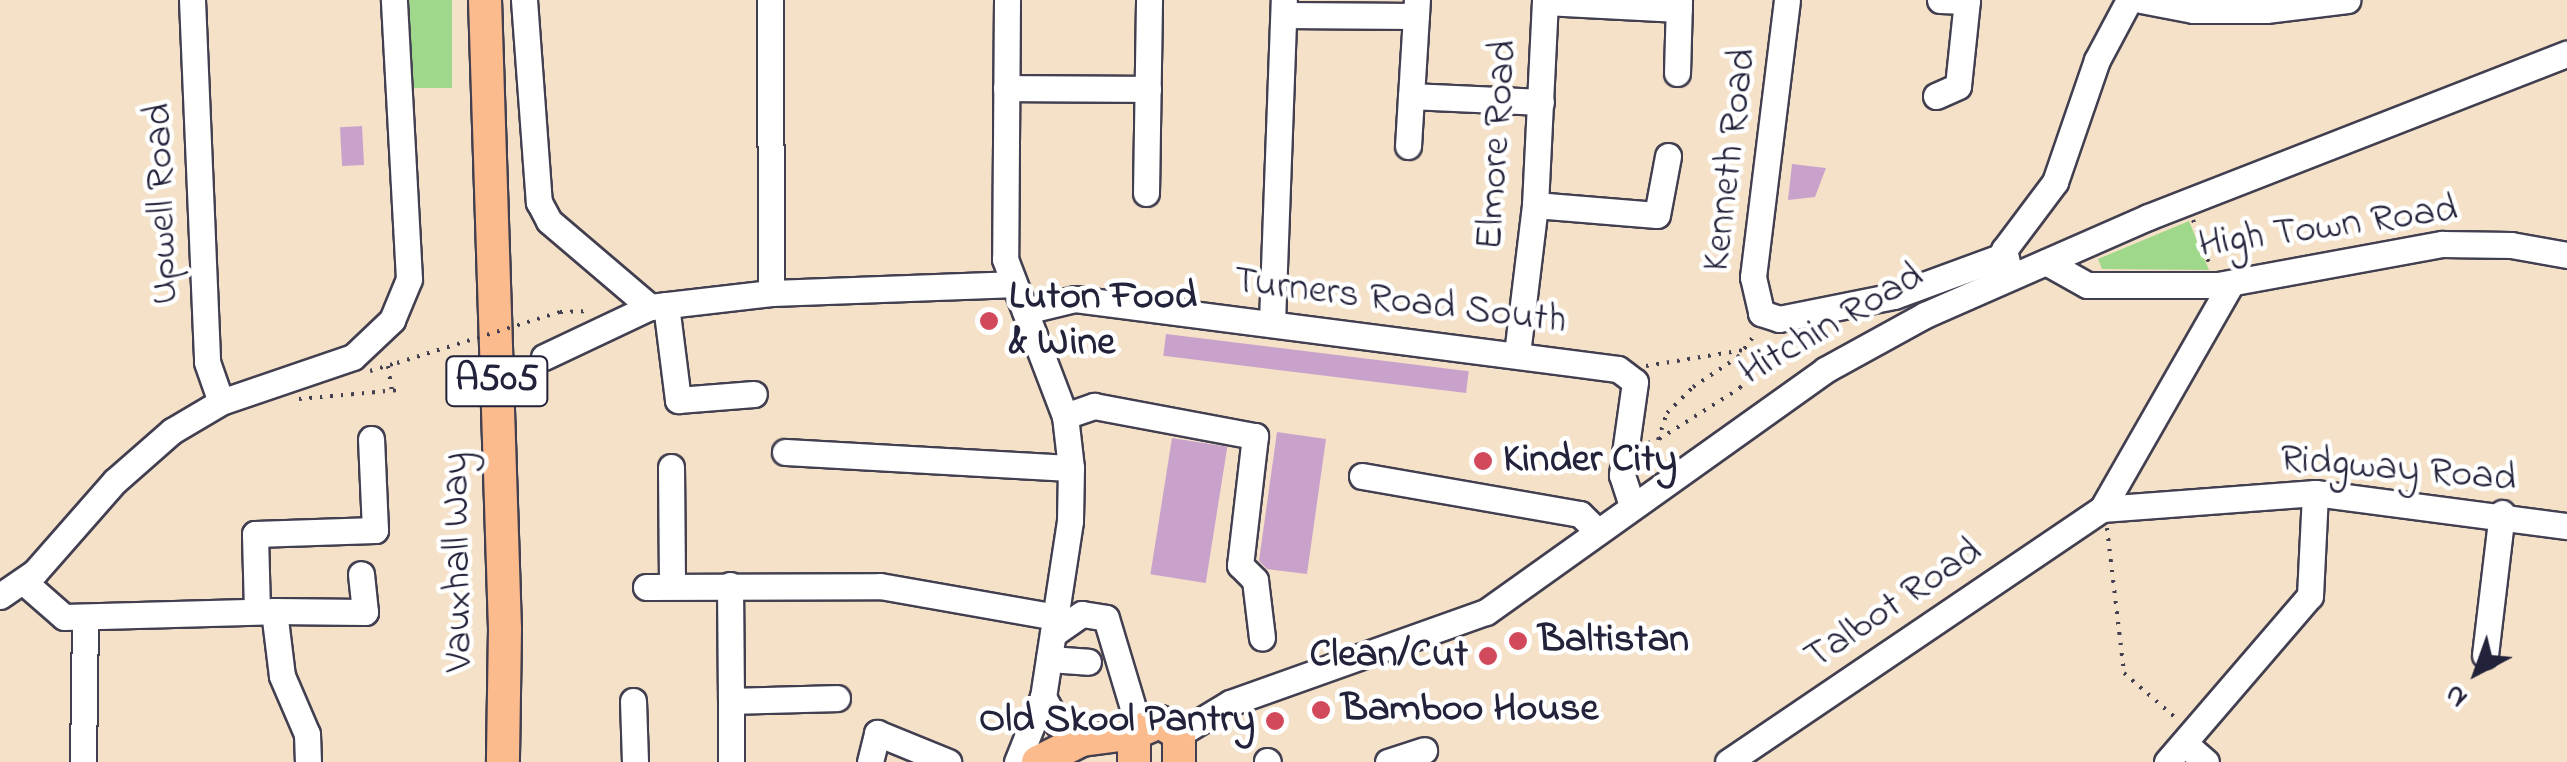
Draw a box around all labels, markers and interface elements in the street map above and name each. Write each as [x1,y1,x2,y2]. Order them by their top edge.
street label: Elmore Road [1467,39,1529,251]
street label: Kenneth Road [1694,46,1768,274]
street label: Upwell Road [135,102,191,306]
street label: High Town Road [2195,186,2461,270]
street label: Hitchin Road [1731,253,1933,397]
street label: Turners Road South [1231,258,1569,346]
place label: Luton Food & Wine [1009,274,1197,368]
marker: Luton Food & Wine [978,310,1000,332]
road number: A505 [444,348,550,414]
street label: Ridgway Road [2278,436,2518,504]
place label: Kinder City [1503,437,1677,485]
marker: Kinder City [1472,450,1494,472]
street label: Vauxhall Way [433,452,485,672]
street label: Talbot Road [1796,528,1992,682]
place label: Baltistan [1538,617,1689,665]
north arrow [2427,622,2527,722]
marker: Baltistan [1507,630,1529,652]
place label: Clean/Cut [1310,632,1468,680]
marker: Clean/Cut [1477,645,1499,667]
text: N [2436,673,2478,717]
place label: Bamboo House [1341,686,1598,734]
place label: Old Skool Pantry [979,697,1255,745]
marker: Bamboo House [1310,699,1332,721]
marker: Old Skool Pantry [1264,710,1286,732]

